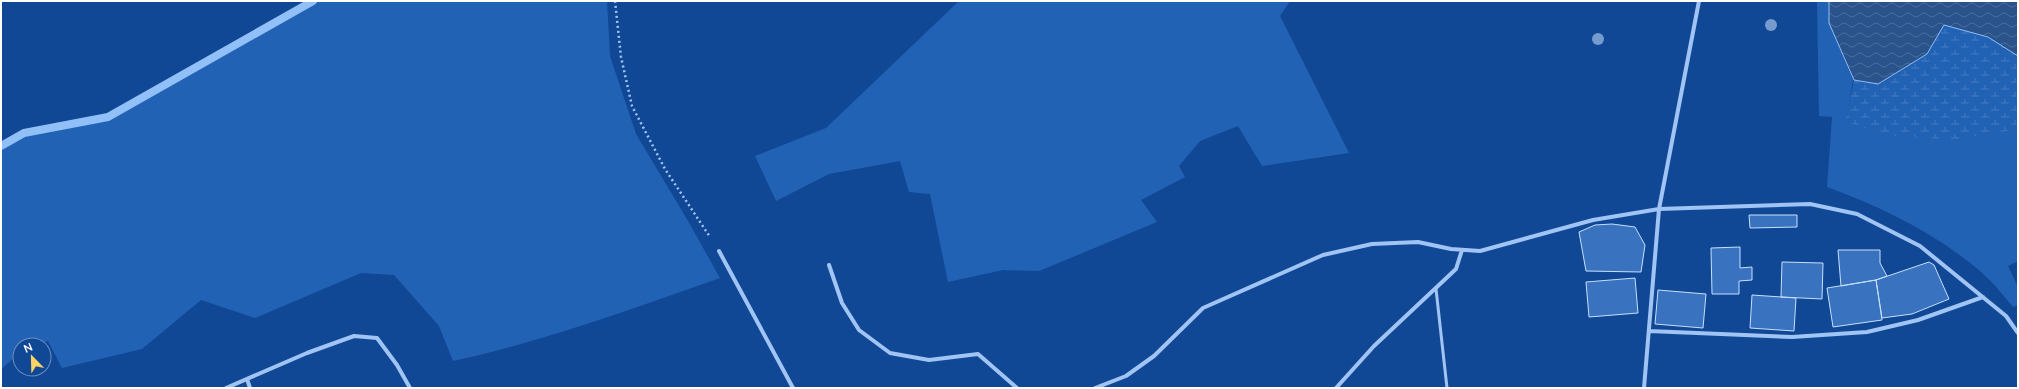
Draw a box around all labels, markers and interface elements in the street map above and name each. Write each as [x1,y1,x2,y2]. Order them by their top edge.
north arrow [12,337,52,377]
text: N [22,340,35,356]

